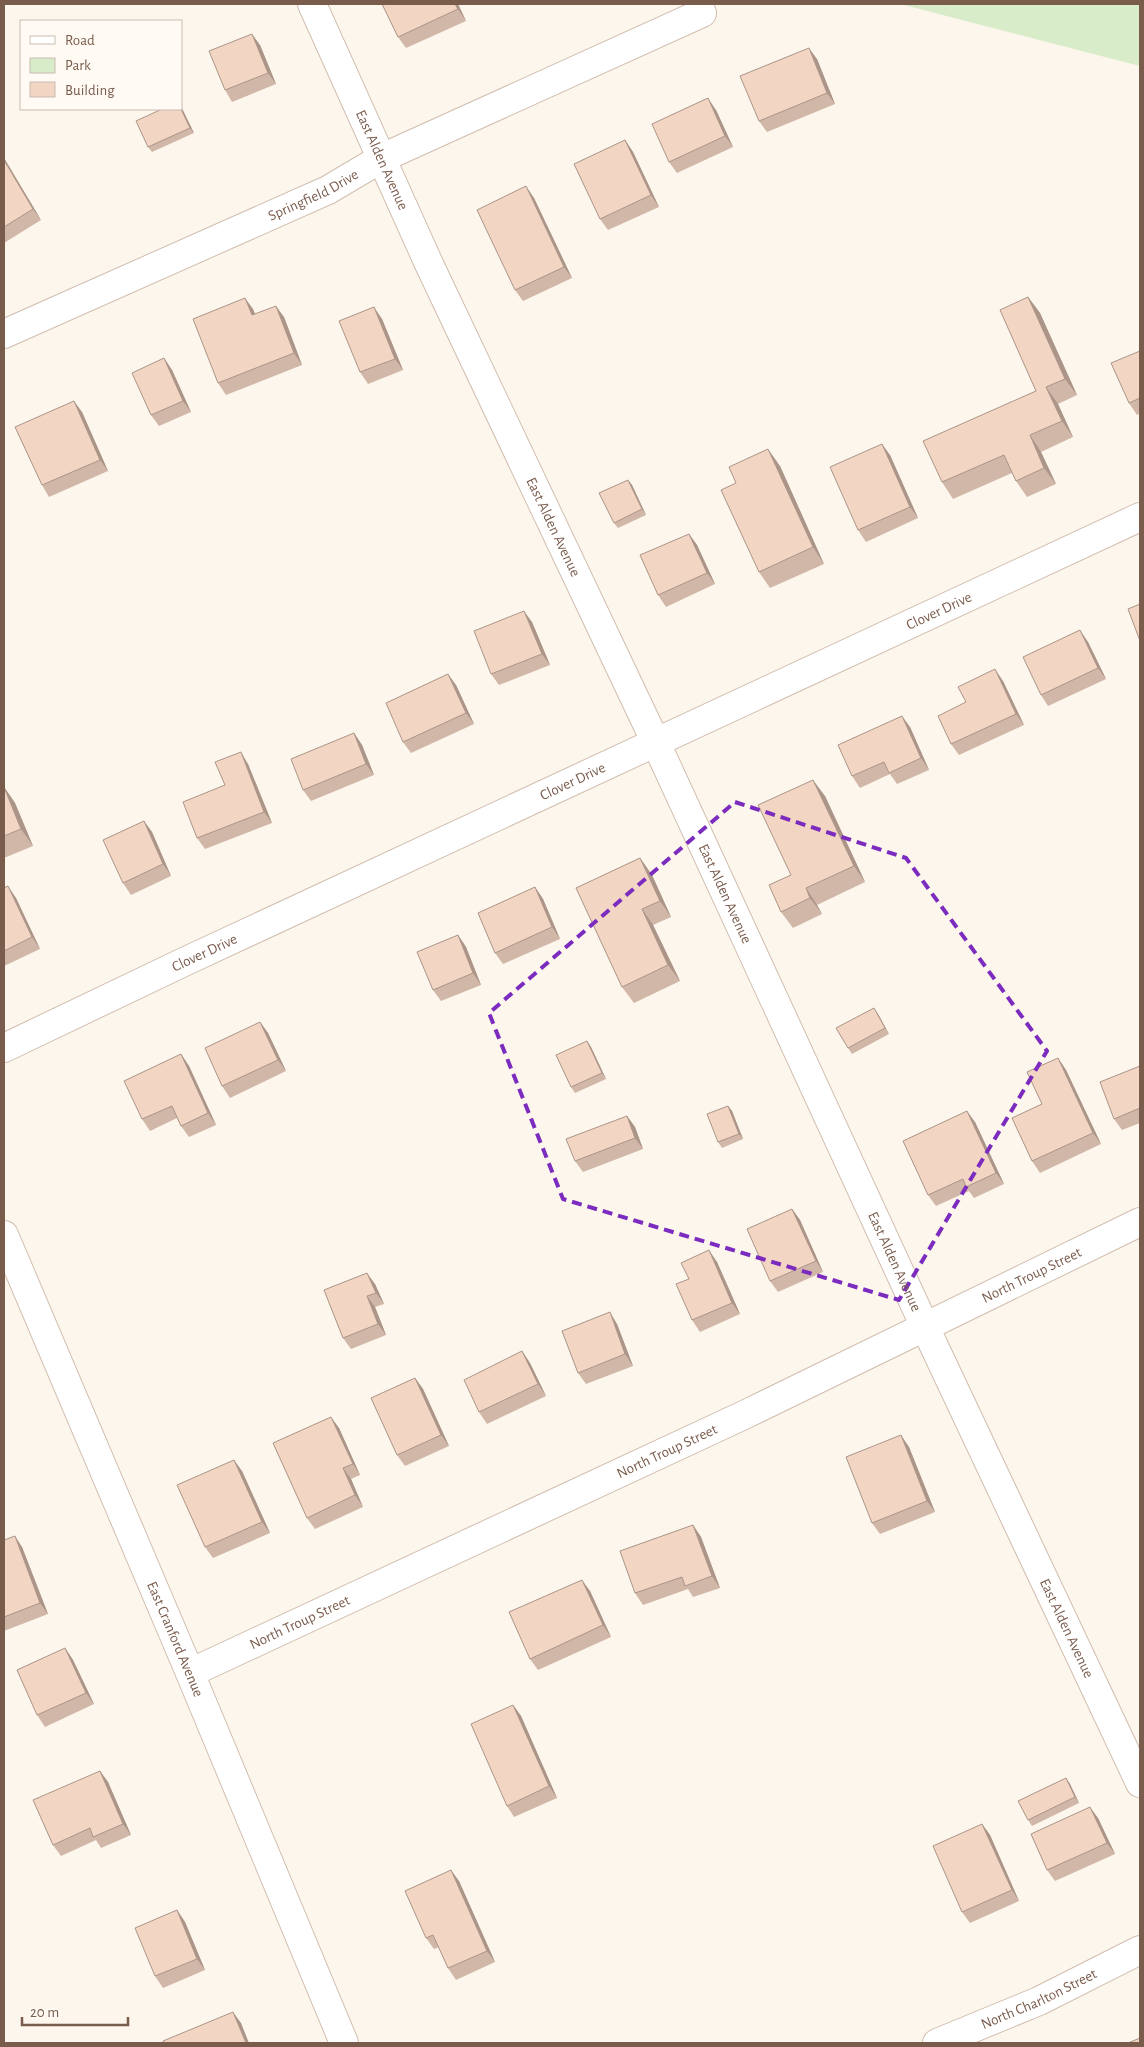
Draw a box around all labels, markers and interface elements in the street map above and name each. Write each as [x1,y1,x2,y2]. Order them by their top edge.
legend [20,20,182,110]
text: Road [65,33,95,48]
text: Park [65,58,91,73]
text: Building [65,83,115,98]
street label: East Alden Avenue [353,108,411,212]
street label: Springfield Drive [266,167,361,224]
street label: East Alden Avenue [523,475,583,579]
street label: Clover Drive [904,589,974,633]
street label: Clover Drive [538,760,608,803]
street label: East Alden Avenue [696,842,754,946]
street label: Clover Drive [170,931,240,975]
street label: East Alden Avenue [865,1210,924,1314]
street label: North Troup Street [980,1245,1084,1306]
street label: North Troup Street [615,1422,720,1481]
street label: East Alden Avenue [1037,1576,1096,1680]
street label: East Cranford Avenue [144,1579,206,1699]
street label: North Troup Street [247,1593,353,1652]
street label: North Charlton Street [979,1966,1099,2032]
scale bar [22,1994,129,2026]
text: 20 m [30,2005,59,2020]

